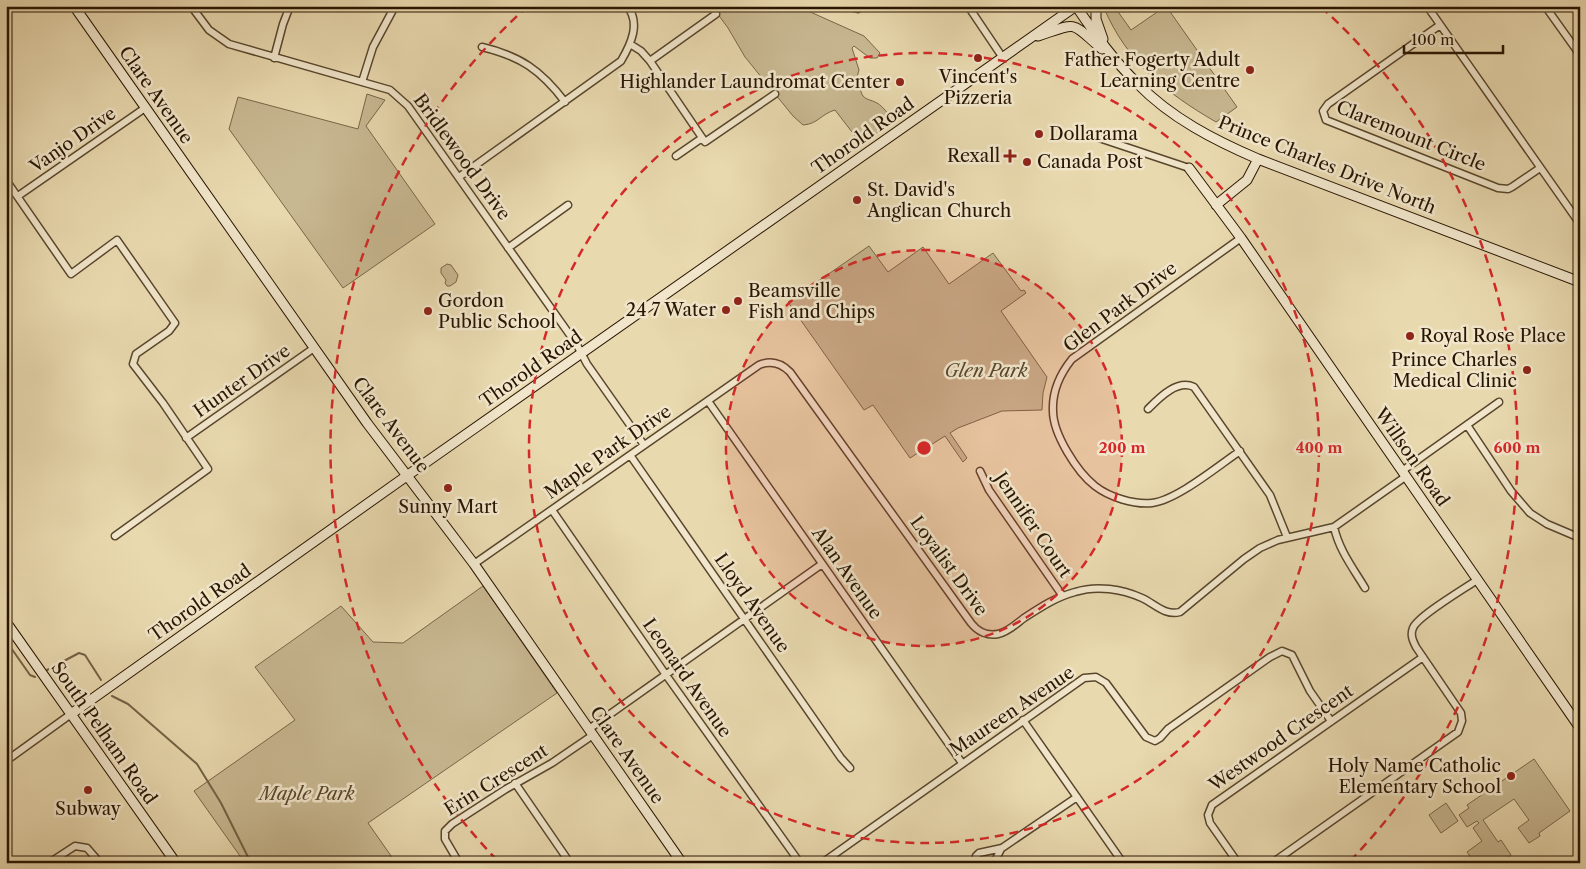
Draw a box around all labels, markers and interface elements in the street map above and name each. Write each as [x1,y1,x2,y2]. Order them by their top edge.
scale bar [1404,22,1502,54]
text: 100 m [1411,30,1454,49]
street label: Clare Avenue [114,42,198,148]
place label: Father Fogerty Adult Learning Centre [1064,49,1241,92]
marker: Vincent's Pizzeria [972,52,984,64]
marker: Father Fogerty Adult Learning Centre [1244,64,1256,76]
place label: Vincent's Pizzeria [938,66,1017,109]
place label: Highlander Laundromat Center [620,71,890,93]
marker: Highlander Laundromat Center [894,76,906,88]
street label: Bridlewood Drive [409,90,515,224]
street label: Thorold Road [808,93,918,179]
street label: Claremount Circle [1333,96,1489,176]
street label: Vanjo Drive [25,102,120,178]
street label: Prince Charles Drive North [1215,111,1439,219]
place label: Dollarama [1049,123,1139,145]
marker: Dollarama [1033,128,1045,140]
place label: Rexall [947,145,1000,167]
marker: Rexall [1004,150,1016,162]
place label: Canada Post [1037,151,1143,173]
marker: Canada Post [1021,156,1033,168]
place label: St. David's Anglican Church [866,179,1011,222]
marker: St. David's Anglican Church [851,194,863,206]
street label: Glen Park Drive [1059,257,1181,357]
place label: Beamsville Fish and Chips [748,280,875,323]
place label: Gordon Public School [438,290,556,333]
marker: Beamsville Fish and Chips [732,295,744,307]
place label: 24 7 Water [626,299,716,321]
marker: 24 7 Water [720,304,732,316]
marker: Gordon Public School [422,305,434,317]
place label: Royal Rose Place [1420,325,1566,347]
street label: Thorold Road [476,326,586,412]
marker: Royal Rose Place [1404,330,1416,342]
street label: Hunter Drive [190,340,294,422]
place label: Prince Charles Medical Clinic [1391,349,1517,392]
park label: Glen Park [945,360,1028,382]
marker: Prince Charles Medical Clinic [1521,364,1533,376]
street label: Clare Avenue [348,373,434,477]
street label: Maple Park Drive [541,400,675,504]
street label: Willson Road [1369,403,1454,511]
text: 200 m [1099,438,1145,457]
text: 400 m [1296,438,1342,457]
text: 600 m [1494,438,1540,457]
centre of rings [915,439,933,457]
street label: Jennifer Court [988,466,1077,582]
marker: Sunny Mart [442,482,454,494]
place label: Sunny Mart [398,496,498,518]
street label: Loyalist Drive [905,512,993,620]
street label: Alan Avenue [807,522,887,623]
street label: Lloyd Avenue [710,549,794,657]
street label: Thorold Road [145,560,255,646]
street label: Leonard Avenue [638,614,736,742]
street label: South Pelham Road [47,657,162,809]
street label: Maureen Avenue [946,661,1078,761]
street label: Westwood Crescent [1204,680,1358,797]
street label: Clare Avenue [585,702,669,808]
street label: Erin Crescent [440,739,552,821]
place label: Holy Name Catholic Elementary School [1328,755,1501,798]
marker: Holy Name Catholic Elementary School [1505,770,1517,782]
park label: Maple Park [257,783,355,805]
marker: Subway [82,784,94,796]
place label: Subway [55,798,122,820]

